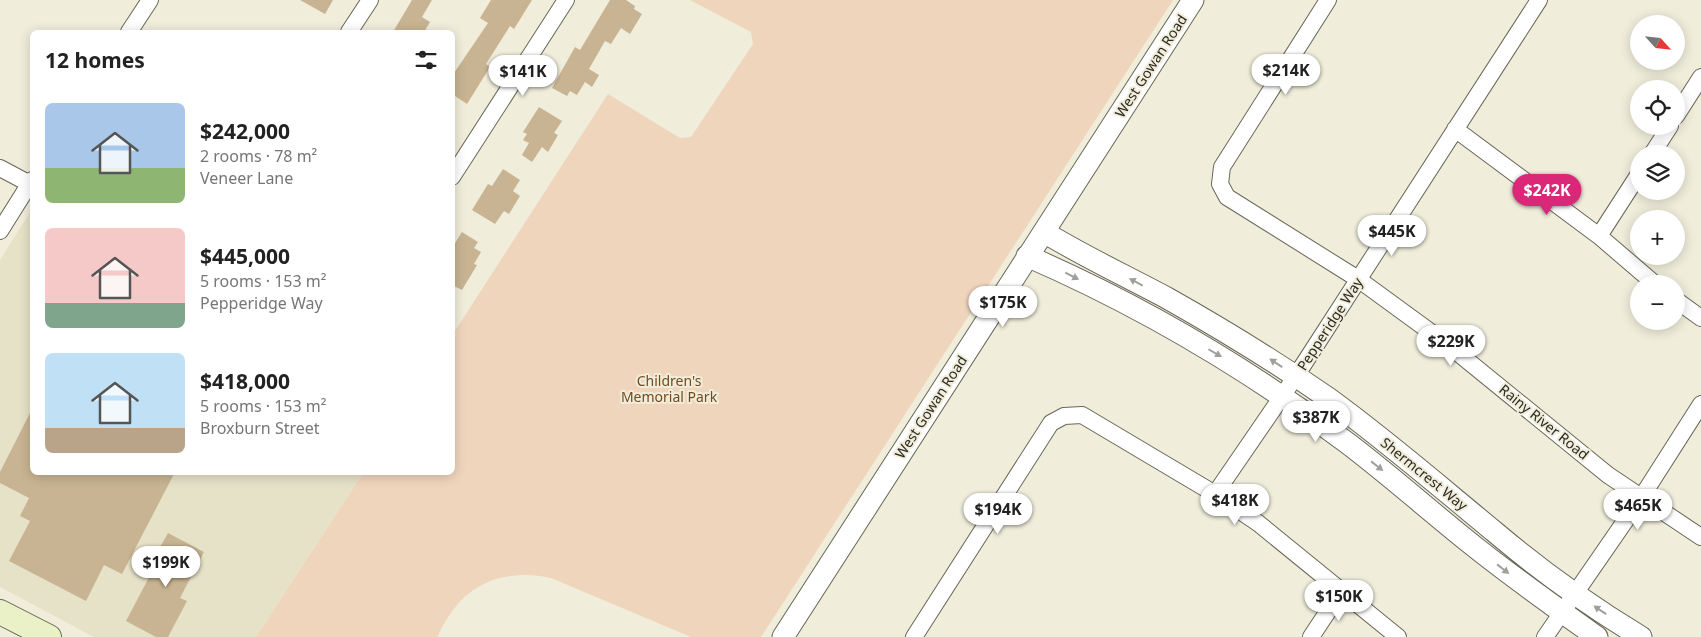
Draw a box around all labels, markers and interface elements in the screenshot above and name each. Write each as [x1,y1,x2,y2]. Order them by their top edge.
street label: West Gowan Road [1110,11,1191,121]
north arrow [1630,15,1685,70]
map controls [1630,15,1685,330]
text: 12 homes [45,46,145,74]
icon: filters [412,46,440,74]
pin: $141K [488,54,558,97]
pin: $214K [1251,54,1321,96]
text: $214K [1262,59,1310,81]
text: $141K [499,60,547,82]
button: locate [1630,80,1685,135]
text: $242,000 [200,117,290,145]
icon: home [85,123,145,183]
text: 2 rooms · 78 m² [200,145,317,167]
button: layers [1630,145,1685,200]
text: Veneer Lane [200,167,293,189]
pin: $242K [1512,174,1582,216]
text: $242K [1523,179,1571,201]
button: + [1630,210,1685,265]
pin: $445K [1357,214,1427,257]
text: $445K [1368,220,1416,242]
text: $445,000 [200,242,290,270]
icon: home [85,248,145,308]
text: 5 rooms · 153 m² [200,270,326,292]
one-way arrow [1064,272,1079,280]
street label: Pepperidge Way [1292,273,1367,374]
button: − [1630,275,1685,330]
one-way arrow [1128,278,1143,286]
pin: $175K [968,286,1038,328]
text: $175K [979,291,1027,313]
text: Pepperidge Way [200,292,323,314]
pin: $229K [1416,324,1486,367]
text: $229K [1427,330,1475,352]
one-way arrow [1208,349,1221,358]
street label: West Gowan Road [890,352,971,462]
one-way arrow [1269,359,1283,368]
text: $418,000 [200,367,290,395]
park label: Children's Memorial Park [621,371,718,406]
icon: home [85,373,145,433]
street label: Rainy River Road [1496,380,1593,464]
text: 5 rooms · 153 m² [200,395,326,417]
pin: $387K [1281,400,1351,443]
text: $387K [1292,406,1340,428]
text: Broxburn Street [200,417,320,439]
street label: Shermcrest Way [1377,433,1472,515]
one-way arrow [1370,460,1383,471]
pin: $418K [1200,484,1270,526]
pin: $465K [1603,488,1673,531]
text: $418K [1211,489,1259,511]
pin: $194K [963,492,1033,535]
text: $465K [1614,494,1662,516]
text: $194K [974,498,1022,520]
pin: $199K [131,546,201,588]
text: $199K [142,551,190,573]
one-way arrow [1496,563,1509,574]
pin: $150K [1304,580,1374,622]
text: $150K [1315,585,1363,607]
one-way arrow [1593,605,1607,615]

